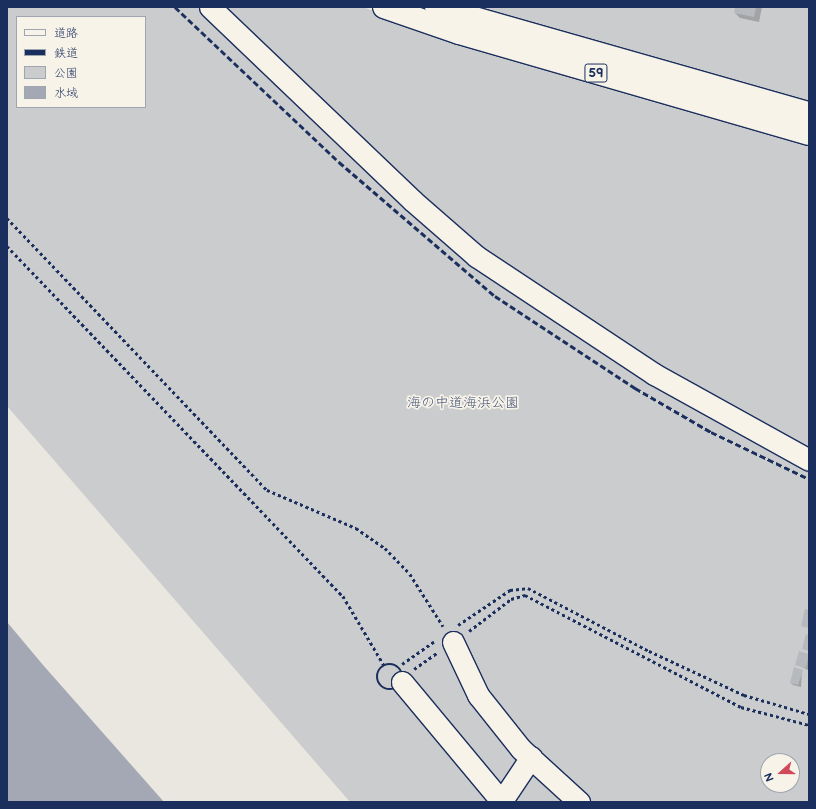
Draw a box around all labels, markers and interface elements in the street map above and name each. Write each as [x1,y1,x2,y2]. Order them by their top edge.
legend [16,16,146,108]
text: 道路 [54,26,78,41]
text: 鉄道 [54,46,78,61]
road number: 59 [584,62,608,84]
text: 公園 [54,66,78,81]
text: 水域 [54,86,78,101]
park label: 海の中道海浜公園 [407,395,519,411]
north arrow [760,753,800,793]
text: N [762,771,777,783]

